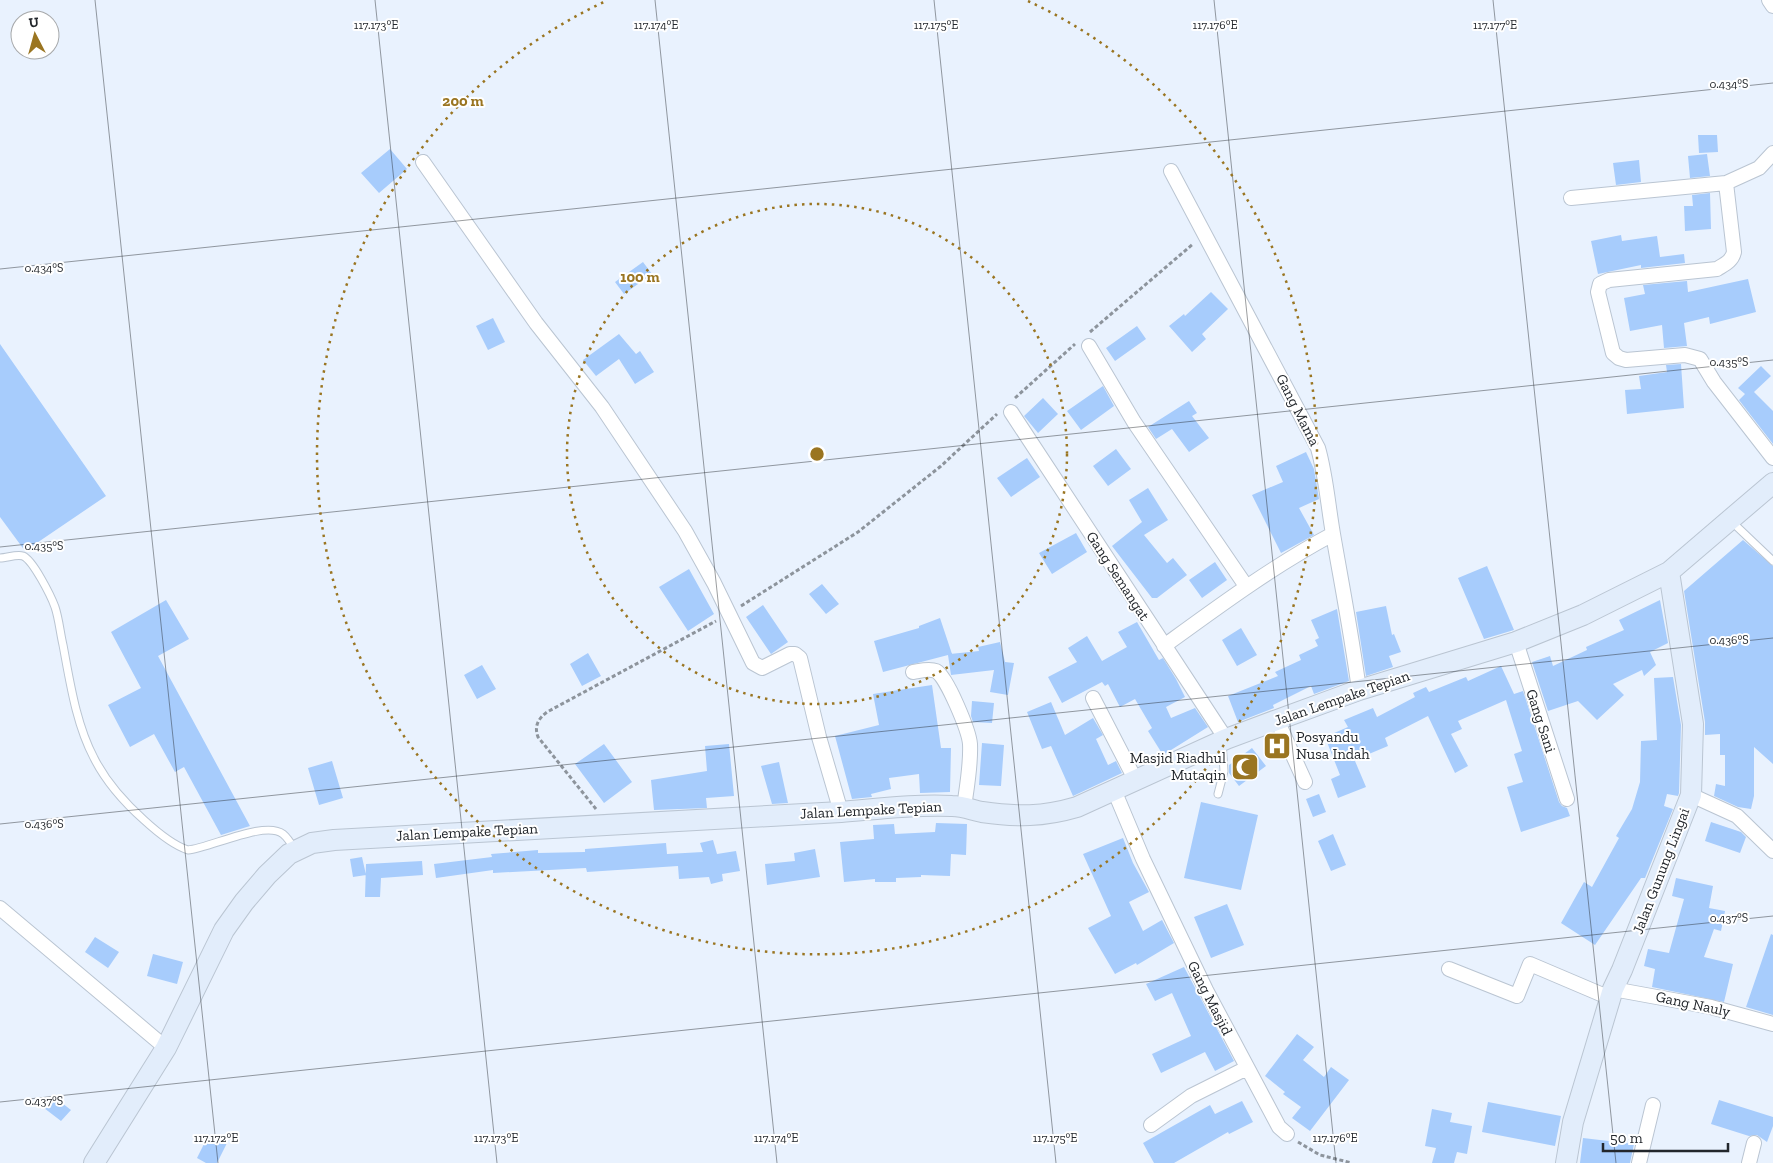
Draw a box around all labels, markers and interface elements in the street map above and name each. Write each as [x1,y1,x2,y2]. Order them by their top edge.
north arrow [10,10,60,60]
text: U [28,14,40,32]
text: 117.173°E [354,18,398,32]
text: 117.174°E [634,18,678,32]
text: 117.175°E [914,18,958,32]
text: 117.176°E [1193,18,1237,32]
text: 117.177°E [1473,18,1517,32]
text: 0.434°S [1710,77,1748,91]
text: 200 m [442,92,484,110]
text: 0.434°S [25,261,63,275]
text: 100 m [620,268,660,286]
text: 0.435°S [1710,355,1748,369]
street label: Gang Mama [1272,371,1324,449]
centre of rings [808,445,826,463]
street label: Gang Semangat [1082,528,1154,624]
text: 0.435°S [25,539,63,553]
text: 0.436°S [1709,633,1749,647]
street label: Jalan Lempake Tepian [1272,666,1412,730]
street label: Gang Sani [1522,687,1560,755]
place label: Posyandu Nusa Indah [1296,728,1370,763]
hospital icon: Posyandu Nusa Indah [1262,731,1292,761]
place label: Masjid Riadhul Mutaqin [1130,749,1226,784]
mosque icon: Masjid Riadhul Mutaqin [1230,752,1260,782]
street label: Jalan Lempake Tepian [800,797,943,823]
street label: Jalan Gunung Lingai [1629,805,1693,937]
text: 0.436°S [24,817,64,831]
street label: Jalan Lempake Tepian [396,819,539,845]
text: 0.437°S [1710,911,1748,925]
street label: Gang Masjid [1184,958,1237,1039]
street label: Gang Nauly [1654,987,1732,1021]
text: 0.437°S [25,1094,63,1108]
scale bar [1603,1120,1728,1152]
text: 50 m [1610,1129,1643,1147]
text: 117.172°E [194,1131,238,1145]
text: 117.173°E [474,1131,518,1145]
text: 117.174°E [754,1131,798,1145]
text: 117.175°E [1033,1131,1077,1145]
text: 117.176°E [1313,1131,1357,1145]

